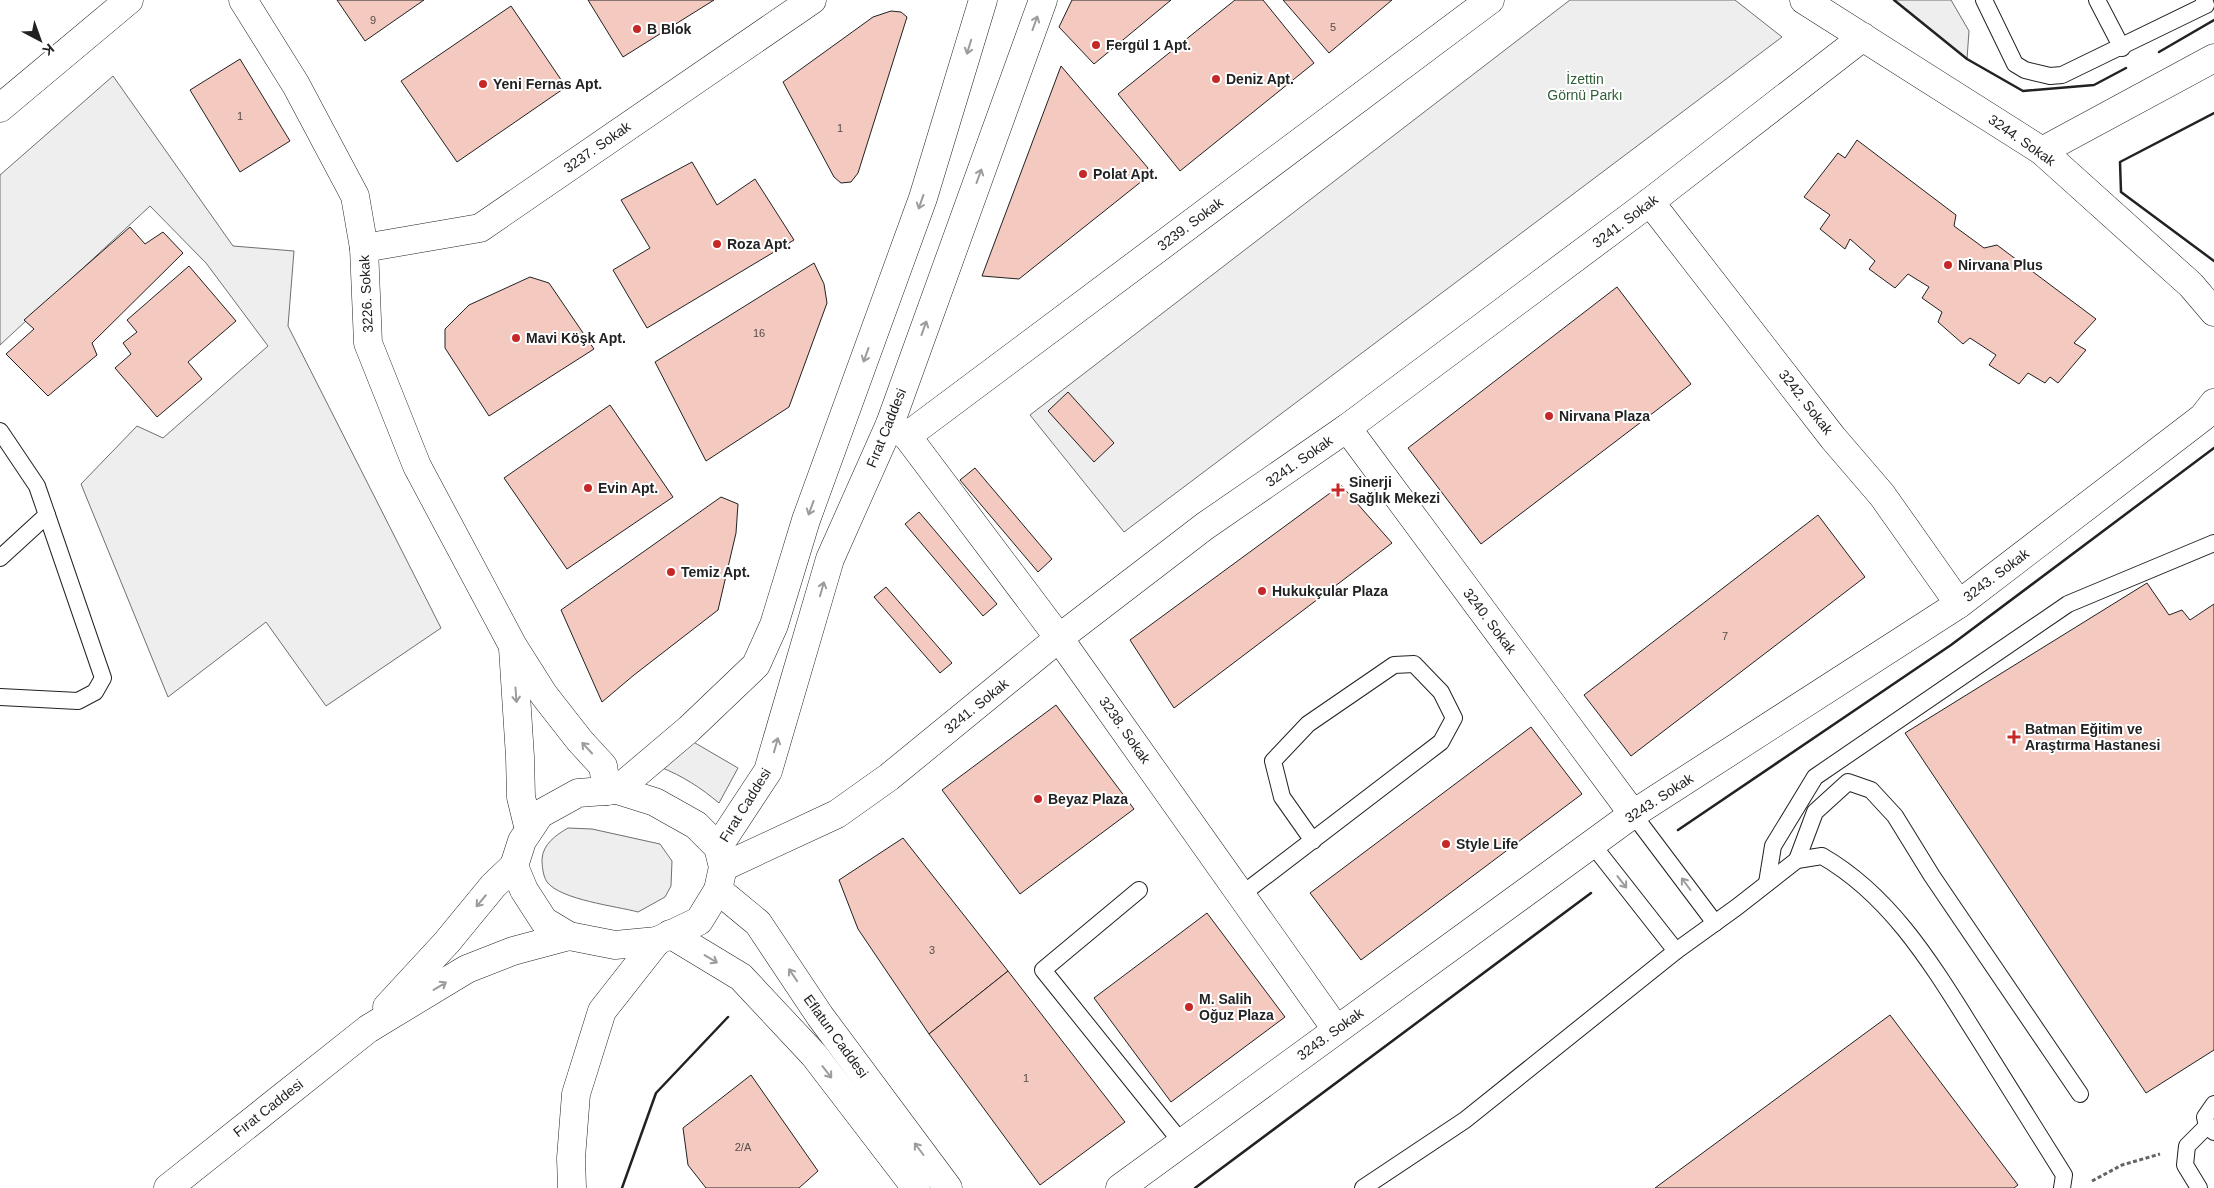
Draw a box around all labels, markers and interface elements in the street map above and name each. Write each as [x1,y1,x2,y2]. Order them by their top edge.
house number: 9 [370,14,376,26]
north arrow [15,15,65,65]
one-way arrow [1031,16,1040,31]
place label: B Blok [647,21,692,37]
house number: 5 [1330,21,1336,33]
marker: B Blok [631,23,643,35]
place label: Fergül 1 Apt. [1106,37,1191,53]
one-way arrow [964,38,973,54]
marker: Fergül 1 Apt. [1090,39,1102,51]
text: K [39,40,58,59]
park label: İzettin Görnü Parkı [1547,70,1623,103]
place label: Deniz Apt. [1226,71,1294,87]
marker: Deniz Apt. [1210,73,1222,85]
place label: Yeni Fernas Apt. [493,76,602,92]
marker: Yeni Fernas Apt. [477,78,489,90]
house number: 1 [237,110,243,122]
street label: 3244. Sokak [1986,111,2059,169]
street label: 3237. Sokak [561,118,634,176]
house number: 1 [837,122,843,134]
place label: Polat Apt. [1093,166,1158,182]
one-way arrow [975,168,984,184]
marker: Polat Apt. [1077,168,1089,180]
street label: 3241. Sokak [1589,191,1662,251]
one-way arrow [916,194,925,209]
street label: 3239. Sokak [1154,194,1227,254]
place label: Roza Apt. [727,236,791,252]
marker: Roza Apt. [711,238,723,250]
street label: 3226. Sokak [356,254,376,333]
place label: Nirvana Plus [1958,257,2043,273]
marker: Nirvana Plus [1942,259,1954,271]
one-way arrow [920,321,929,337]
house number: 16 [753,327,765,339]
place label: Mavi Köşk Apt. [526,330,626,346]
marker: Mavi Köşk Apt. [510,332,522,344]
one-way arrow [861,346,870,362]
street label: 3242. Sokak [1776,366,1837,438]
street label: Fırat Caddesi [863,386,909,470]
place label: Nirvana Plaza [1559,408,1650,424]
marker: Nirvana Plaza [1543,410,1555,422]
street label: 3241. Sokak [1263,432,1336,490]
place label: Sinerji Sağlık Mekezi [1349,474,1440,506]
place label: Evin Apt. [598,480,658,496]
marker: Evin Apt. [582,482,594,494]
marker: Sinerji Sağlık Mekezi [1331,483,1345,497]
one-way arrow [806,499,815,515]
street label: 3243. Sokak [1960,545,2033,605]
place label: Temiz Apt. [681,564,750,580]
marker: Temiz Apt. [665,566,677,578]
one-way arrow [817,581,827,597]
place label: Hukukçular Plaza [1272,583,1388,599]
marker: Hukukçular Plaza [1256,585,1268,597]
street label: 3240. Sokak [1460,585,1520,658]
house number: 7 [1722,630,1728,642]
street label: 3241. Sokak [941,675,1012,737]
one-way arrow [511,687,520,703]
street label: 3238. Sokak [1096,694,1154,767]
place label: Batman Eğitim ve Araştırma Hastanesi [2025,721,2160,753]
marker: Batman Eğitim ve Araştırma Hastanesi [2007,730,2021,744]
one-way arrow [772,737,782,753]
one-way arrow [581,742,593,755]
street label: Fırat Caddesi [716,765,774,845]
street label: 3243. Sokak [1622,770,1697,826]
place label: Beyaz Plaza [1048,791,1128,807]
marker: Beyaz Plaza [1032,793,1044,805]
place label: Style Life [1456,836,1518,852]
marker: Style Life [1440,838,1452,850]
one-way arrow [1617,875,1628,888]
one-way arrow [1680,878,1691,891]
one-way arrow [475,895,486,908]
house number: 3 [929,944,935,956]
one-way arrow [704,955,718,965]
one-way arrow [787,968,798,982]
one-way arrow [432,980,446,990]
street label: Eflatun Caddesi [800,991,872,1081]
place label: M. Salih Oğuz Plaza [1199,991,1274,1023]
marker: M. Salih Oğuz Plaza [1183,1001,1195,1013]
street label: 3243. Sokak [1294,1004,1367,1063]
one-way arrow [822,1065,832,1079]
house number: 1 [1023,1072,1029,1084]
street label: Fırat Caddesi [230,1076,306,1140]
house number: 2/A [735,1141,752,1153]
one-way arrow [914,1142,924,1156]

